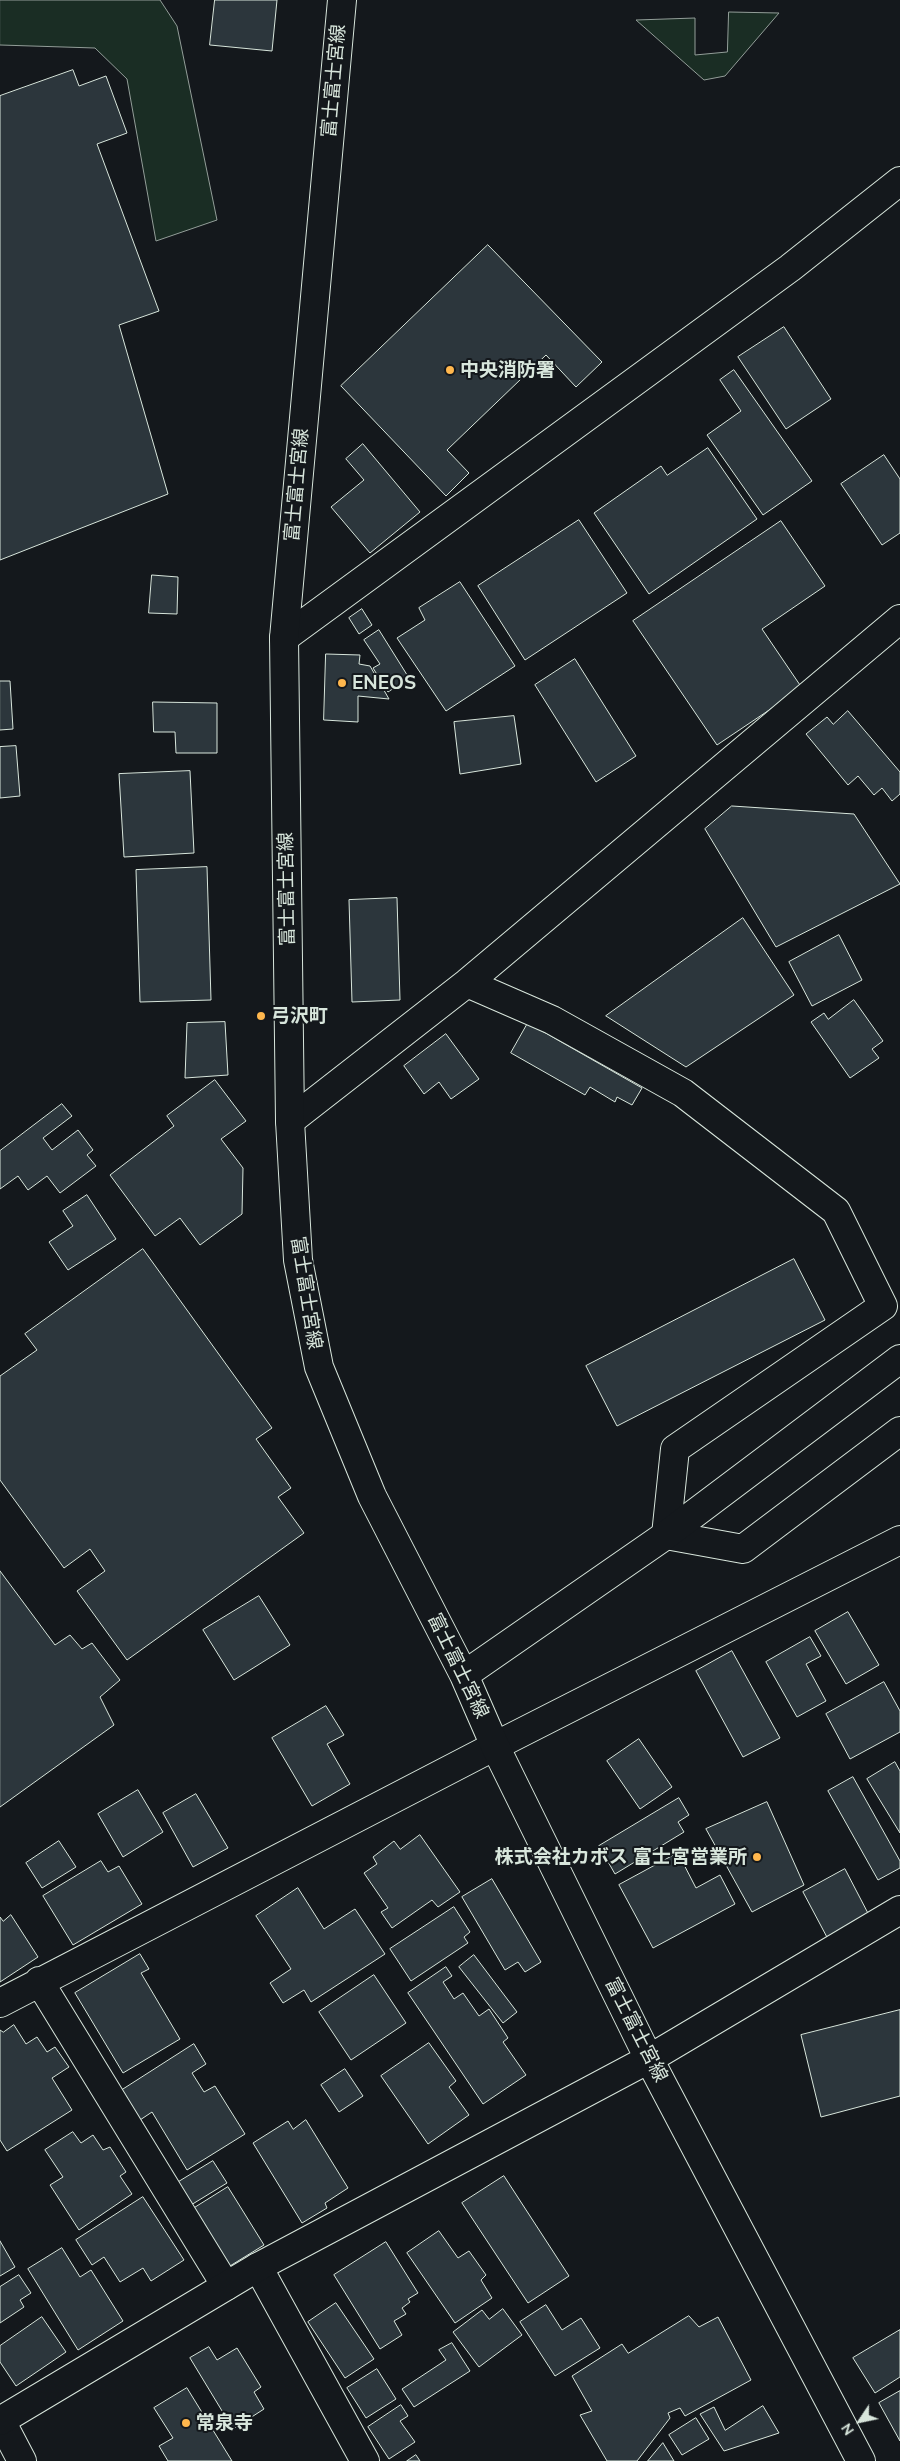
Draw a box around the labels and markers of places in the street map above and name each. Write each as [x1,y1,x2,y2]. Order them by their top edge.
place label: 中央消防署 [460,359,555,381]
marker: 中央消防署 [444,364,456,376]
place label: ENEOS [352,672,416,694]
marker: ENEOS [336,677,348,689]
place label: 弓沢町 [271,1005,328,1027]
marker: 弓沢町 [255,1010,267,1022]
place label: 株式会社カボス 富士宮営業所 [495,1846,747,1868]
marker: 株式会社カボス 富士宮営業所 [751,1851,763,1863]
place label: 常泉寺 [196,2412,253,2434]
marker: 常泉寺 [180,2417,192,2429]

